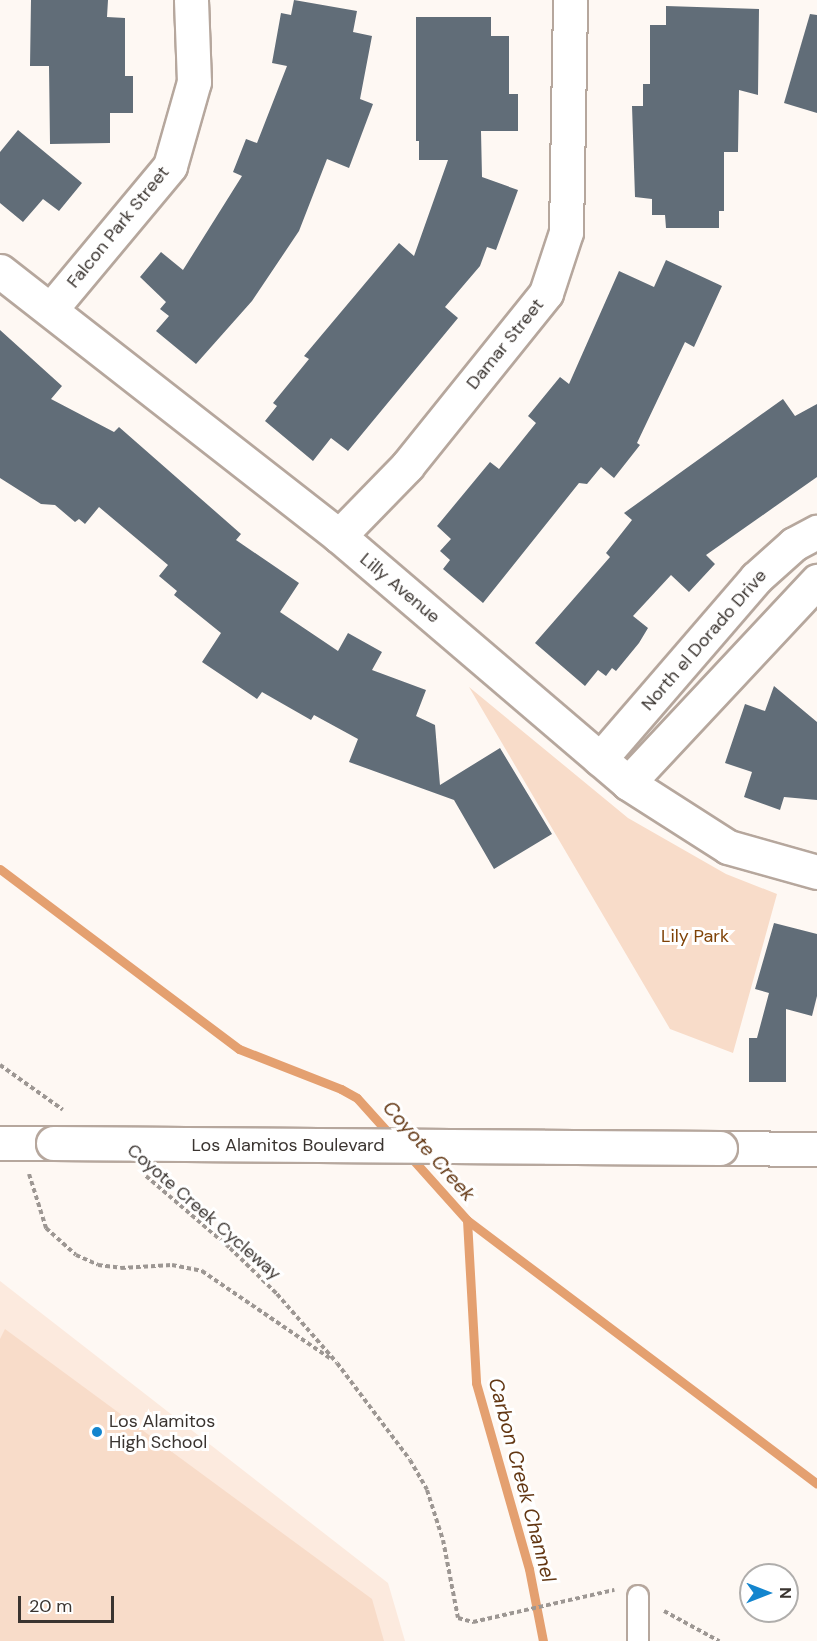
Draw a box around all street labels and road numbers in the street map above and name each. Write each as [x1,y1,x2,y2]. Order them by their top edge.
street label: Falcon Park Street [62,162,174,292]
street label: Damar Street [462,294,548,394]
street label: Lilly Avenue [356,548,444,628]
street label: North el Dorado Drive [637,565,771,715]
street label: Los Alamitos Boulevard [191,1134,385,1156]
street label: Coyote Creek Cycleway [123,1139,285,1285]

